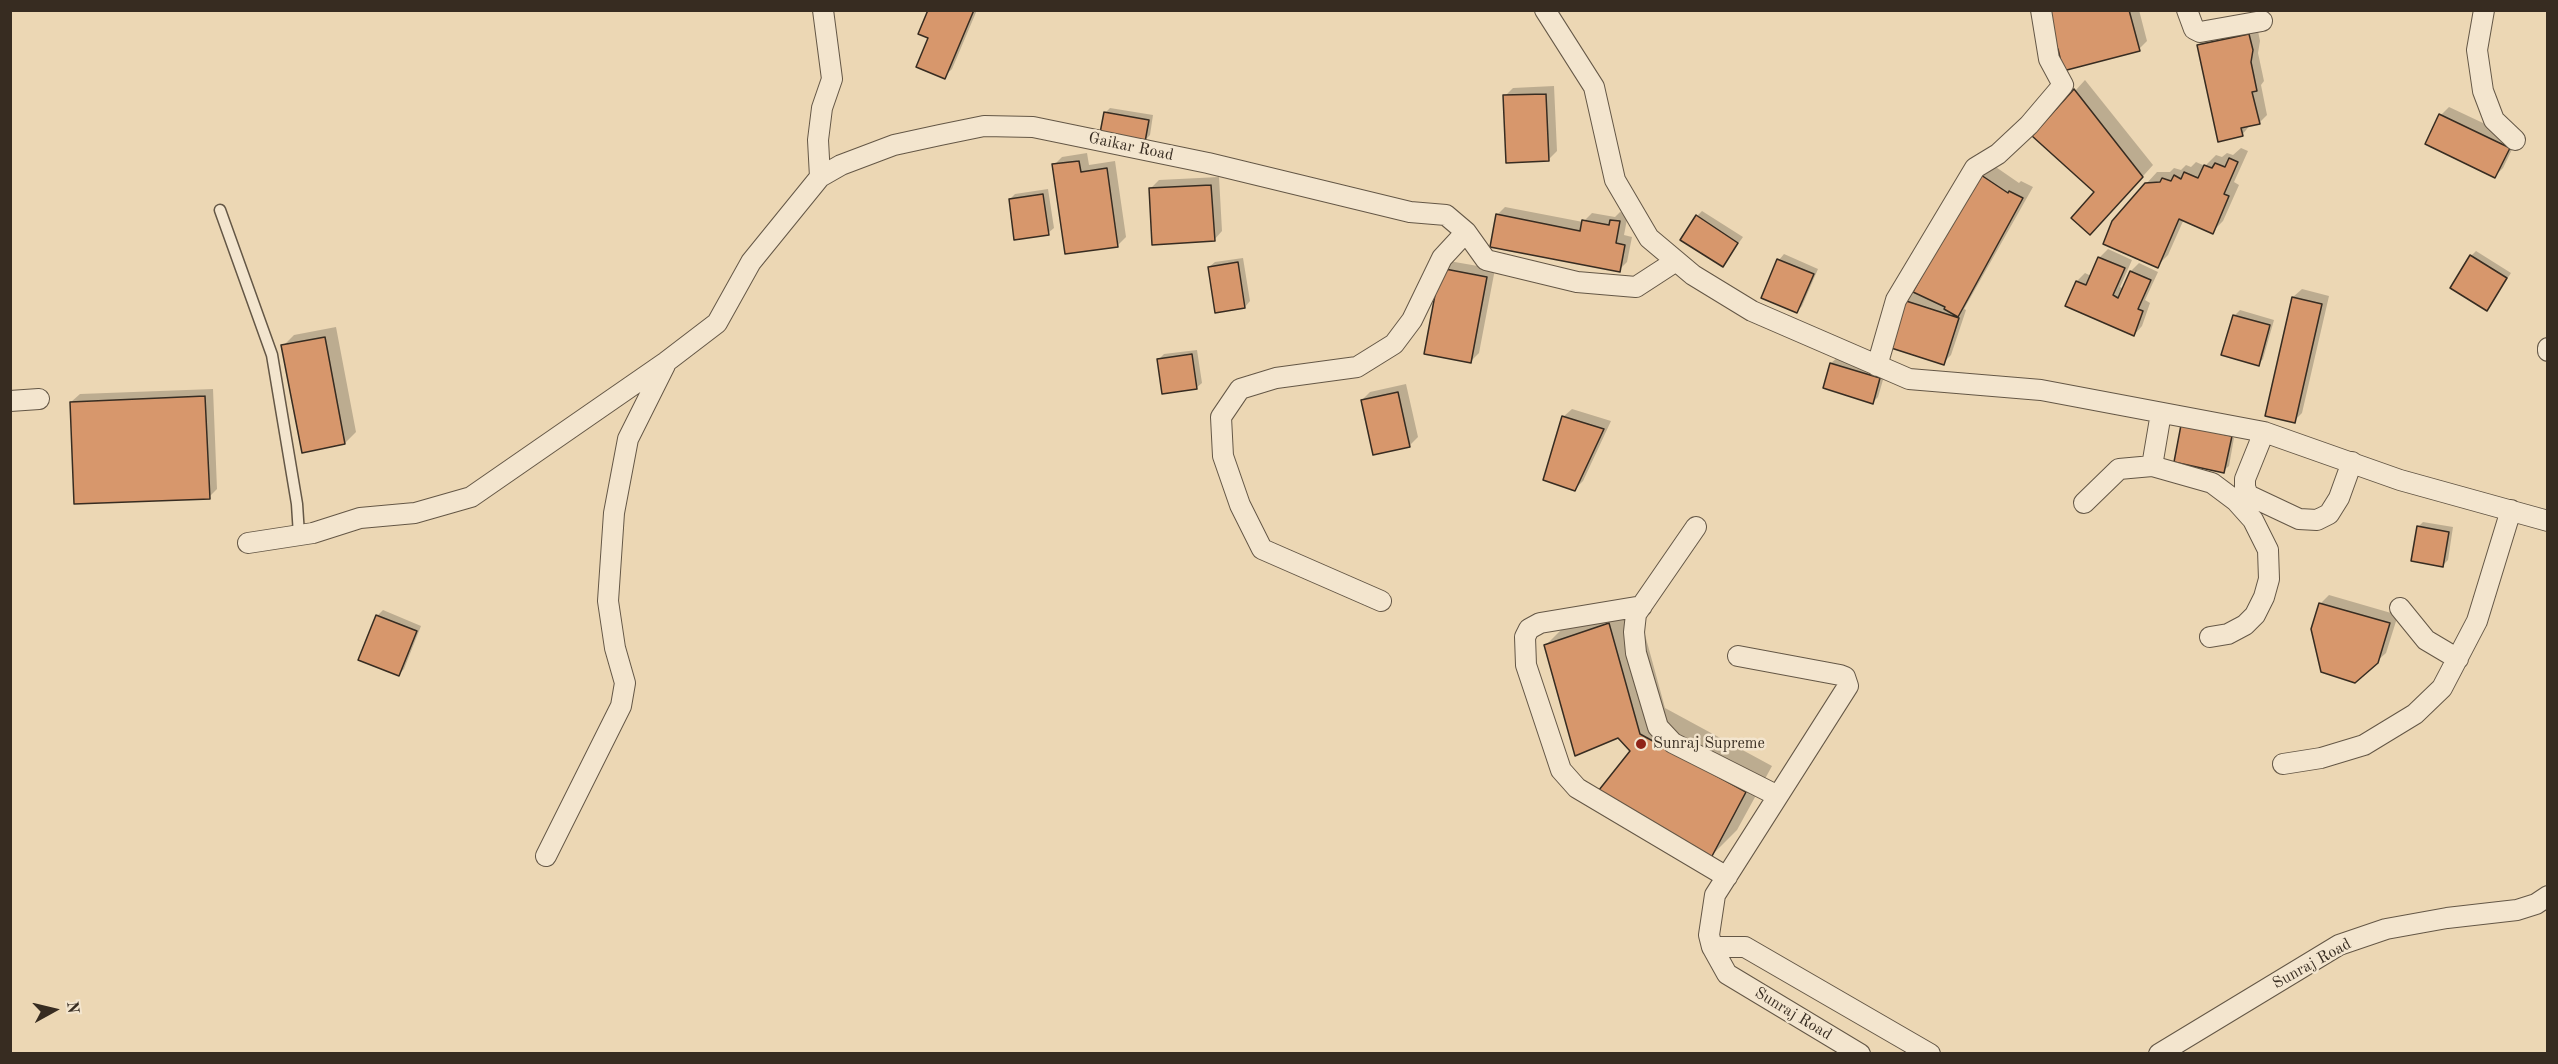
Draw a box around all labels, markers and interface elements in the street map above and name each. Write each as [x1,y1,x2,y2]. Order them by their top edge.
street label: Gaikar Road [1087,129,1175,165]
place label: Sunraj Supreme [1653,734,1765,754]
marker: Sunraj Supreme [1634,737,1648,751]
street label: Sunraj Road [2269,935,2355,993]
north arrow [24,980,84,1040]
street label: Sunraj Road [1751,983,1835,1045]
text: N [63,1000,81,1015]

